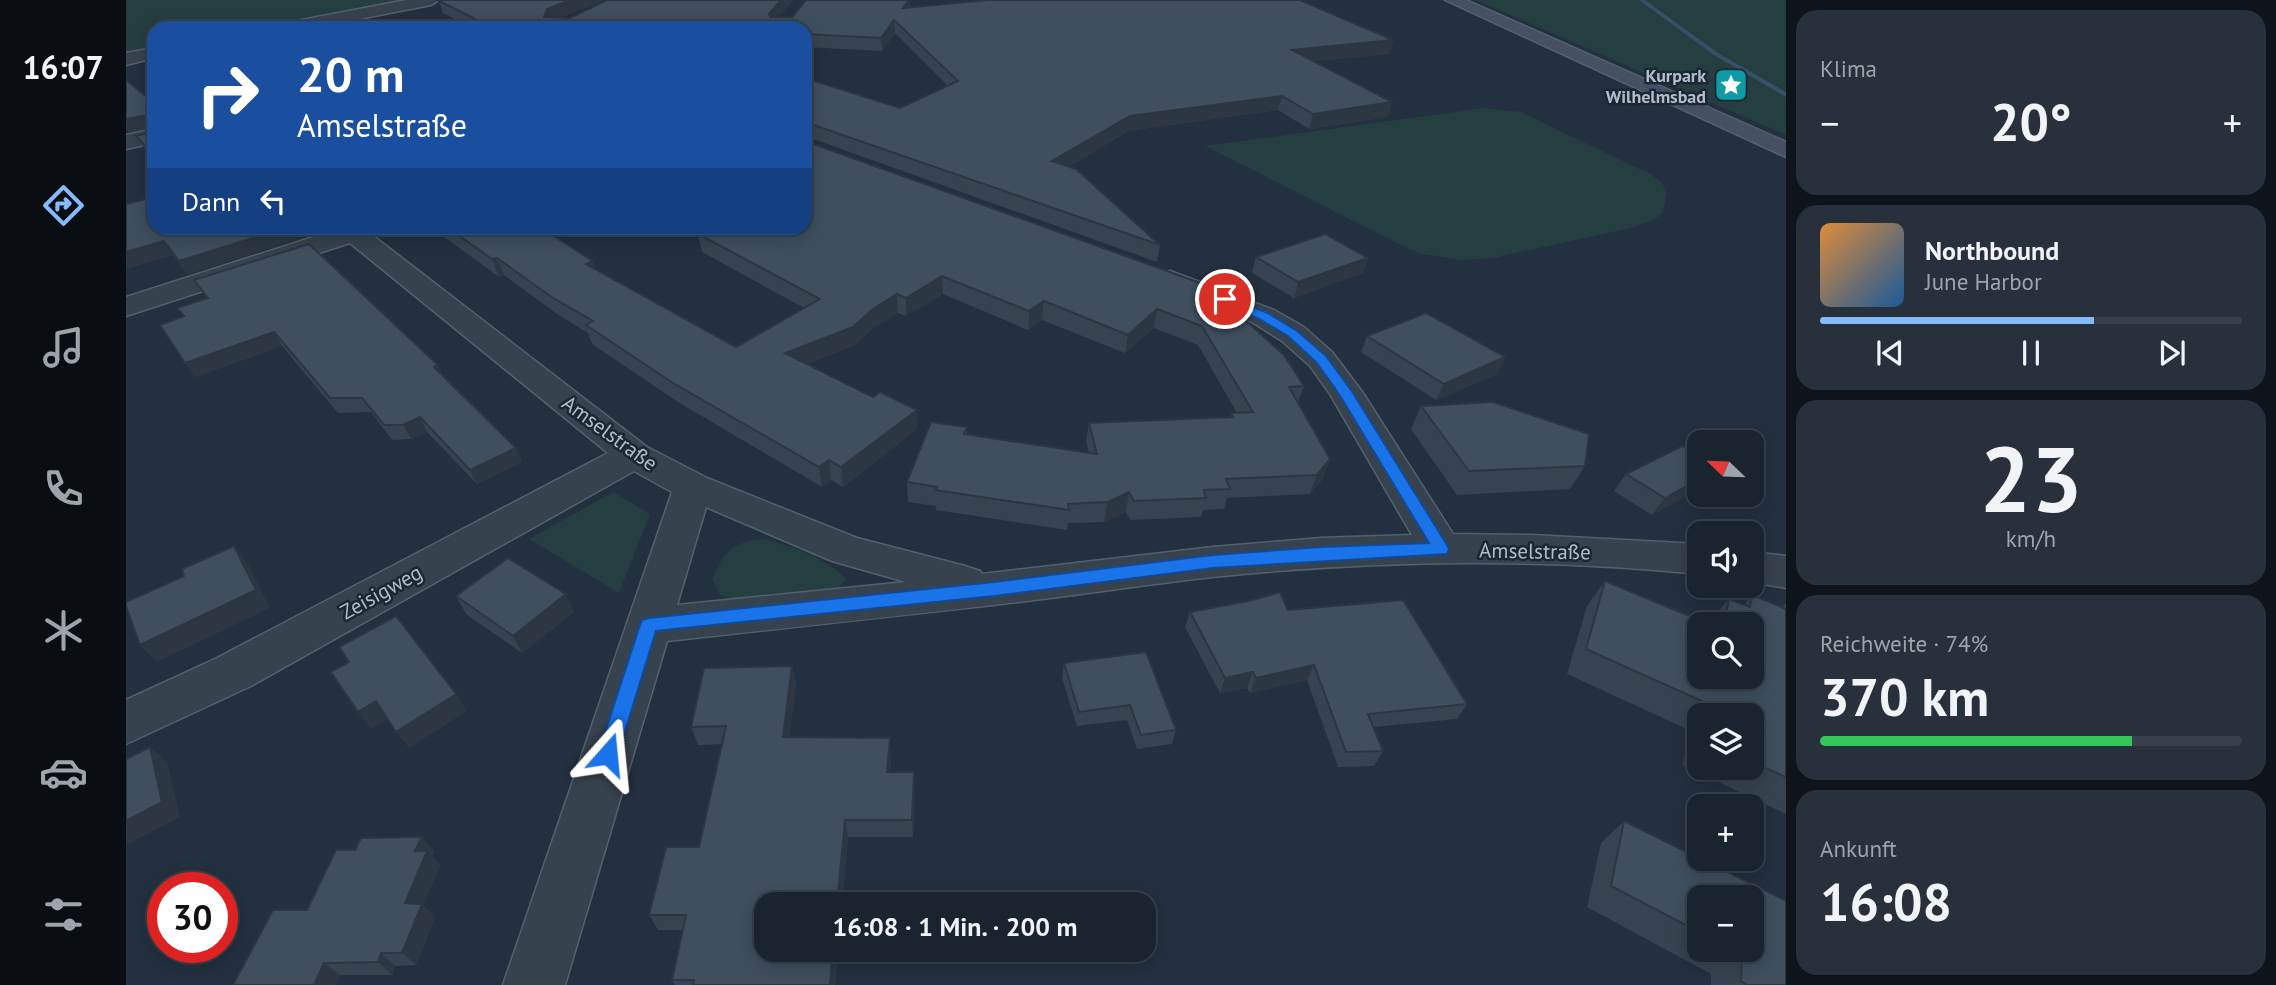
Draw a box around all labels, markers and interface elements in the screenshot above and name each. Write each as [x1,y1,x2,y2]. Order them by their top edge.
text: 20 m [297,42,404,106]
text: 16:07 [22,46,104,88]
icon: right [182,49,273,140]
text: Klima [1820,54,1877,83]
place label: Kurpark Wilhelmsbad [1606,64,1706,108]
place icon: Kurpark Wilhelmsbad [1712,66,1750,104]
text: 20° [1990,88,2072,155]
text: − [1820,98,1839,147]
text: + [2223,98,2242,147]
text: Amselstraße [297,104,467,146]
icon: directions [39,181,88,230]
icon: left [254,182,292,220]
text: Dann [182,185,240,218]
text: Northbound [1925,234,2059,267]
text: June Harbor [1925,267,2042,296]
pin [1195,269,1255,329]
icon: arrive [1206,280,1244,318]
icon: music [39,323,88,372]
icon: previous [1871,334,1909,372]
icon: pause [2012,334,2050,372]
icon: next [2153,334,2191,372]
street label: Amselstraße [557,389,663,477]
text: 23 [1979,419,2083,537]
north arrow [1687,430,1764,508]
map controls [1687,430,1764,962]
icon: phone [39,464,88,513]
button: sound [1687,521,1764,598]
text: km/h [2006,524,2056,553]
street label: Amselstraße [1479,537,1591,565]
street label: Zeisigweg [335,559,427,625]
icon: climate [39,606,88,655]
button: search [1687,612,1764,689]
text: Reichweite · 74% [1820,629,1988,658]
text: 370 km [1820,663,1989,730]
button: layers [1687,703,1764,780]
position arrow [571,717,645,791]
icon: car [39,748,88,797]
button: + [1687,794,1764,871]
text: Ankunft [1820,834,1897,863]
text: 16:08 [1820,868,1952,935]
speed limit sign: 30 [147,872,238,963]
button: − [1687,885,1764,962]
icon: filters [39,890,88,939]
text: 16:08 · 1 Min. · 200 m [832,910,1078,943]

